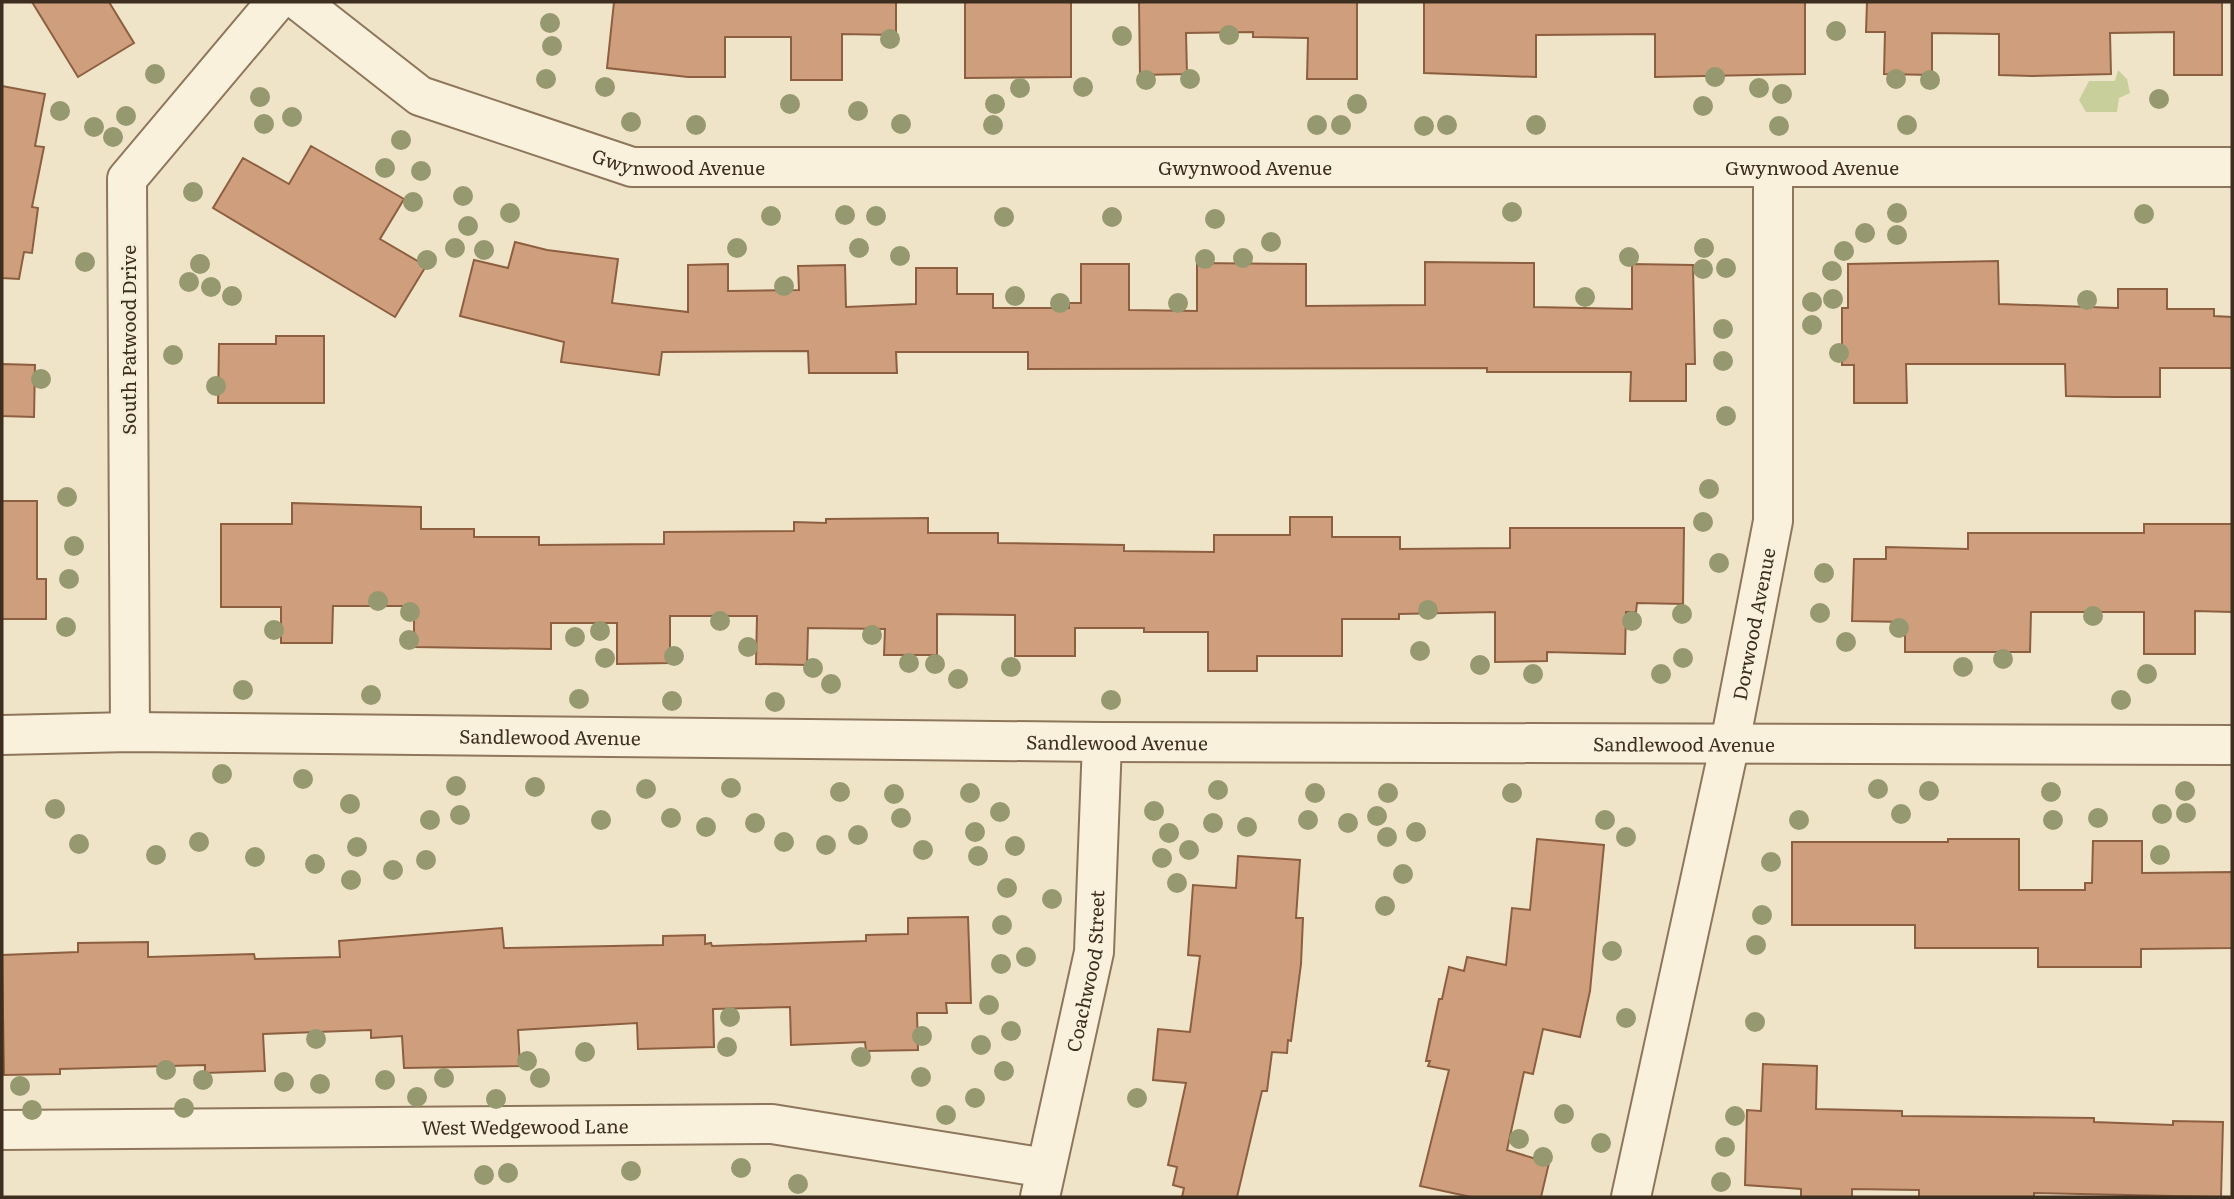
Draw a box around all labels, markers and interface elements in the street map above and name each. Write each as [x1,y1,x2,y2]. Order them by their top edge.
street label: Gwynwood Avenue [589,141,765,181]
street label: Gwynwood Avenue [1158,153,1332,181]
street label: Gwynwood Avenue [1725,153,1899,181]
street label: South Patwood Drive [114,245,142,435]
street label: Dorwood Avenue [1725,545,1782,703]
street label: Sandlewood Avenue [459,721,641,751]
street label: Sandlewood Avenue [1026,727,1208,756]
street label: Sandlewood Avenue [1593,729,1775,758]
street label: Coachwood Street [1058,889,1110,1055]
street label: West Wedgewood Lane [421,1111,629,1141]

